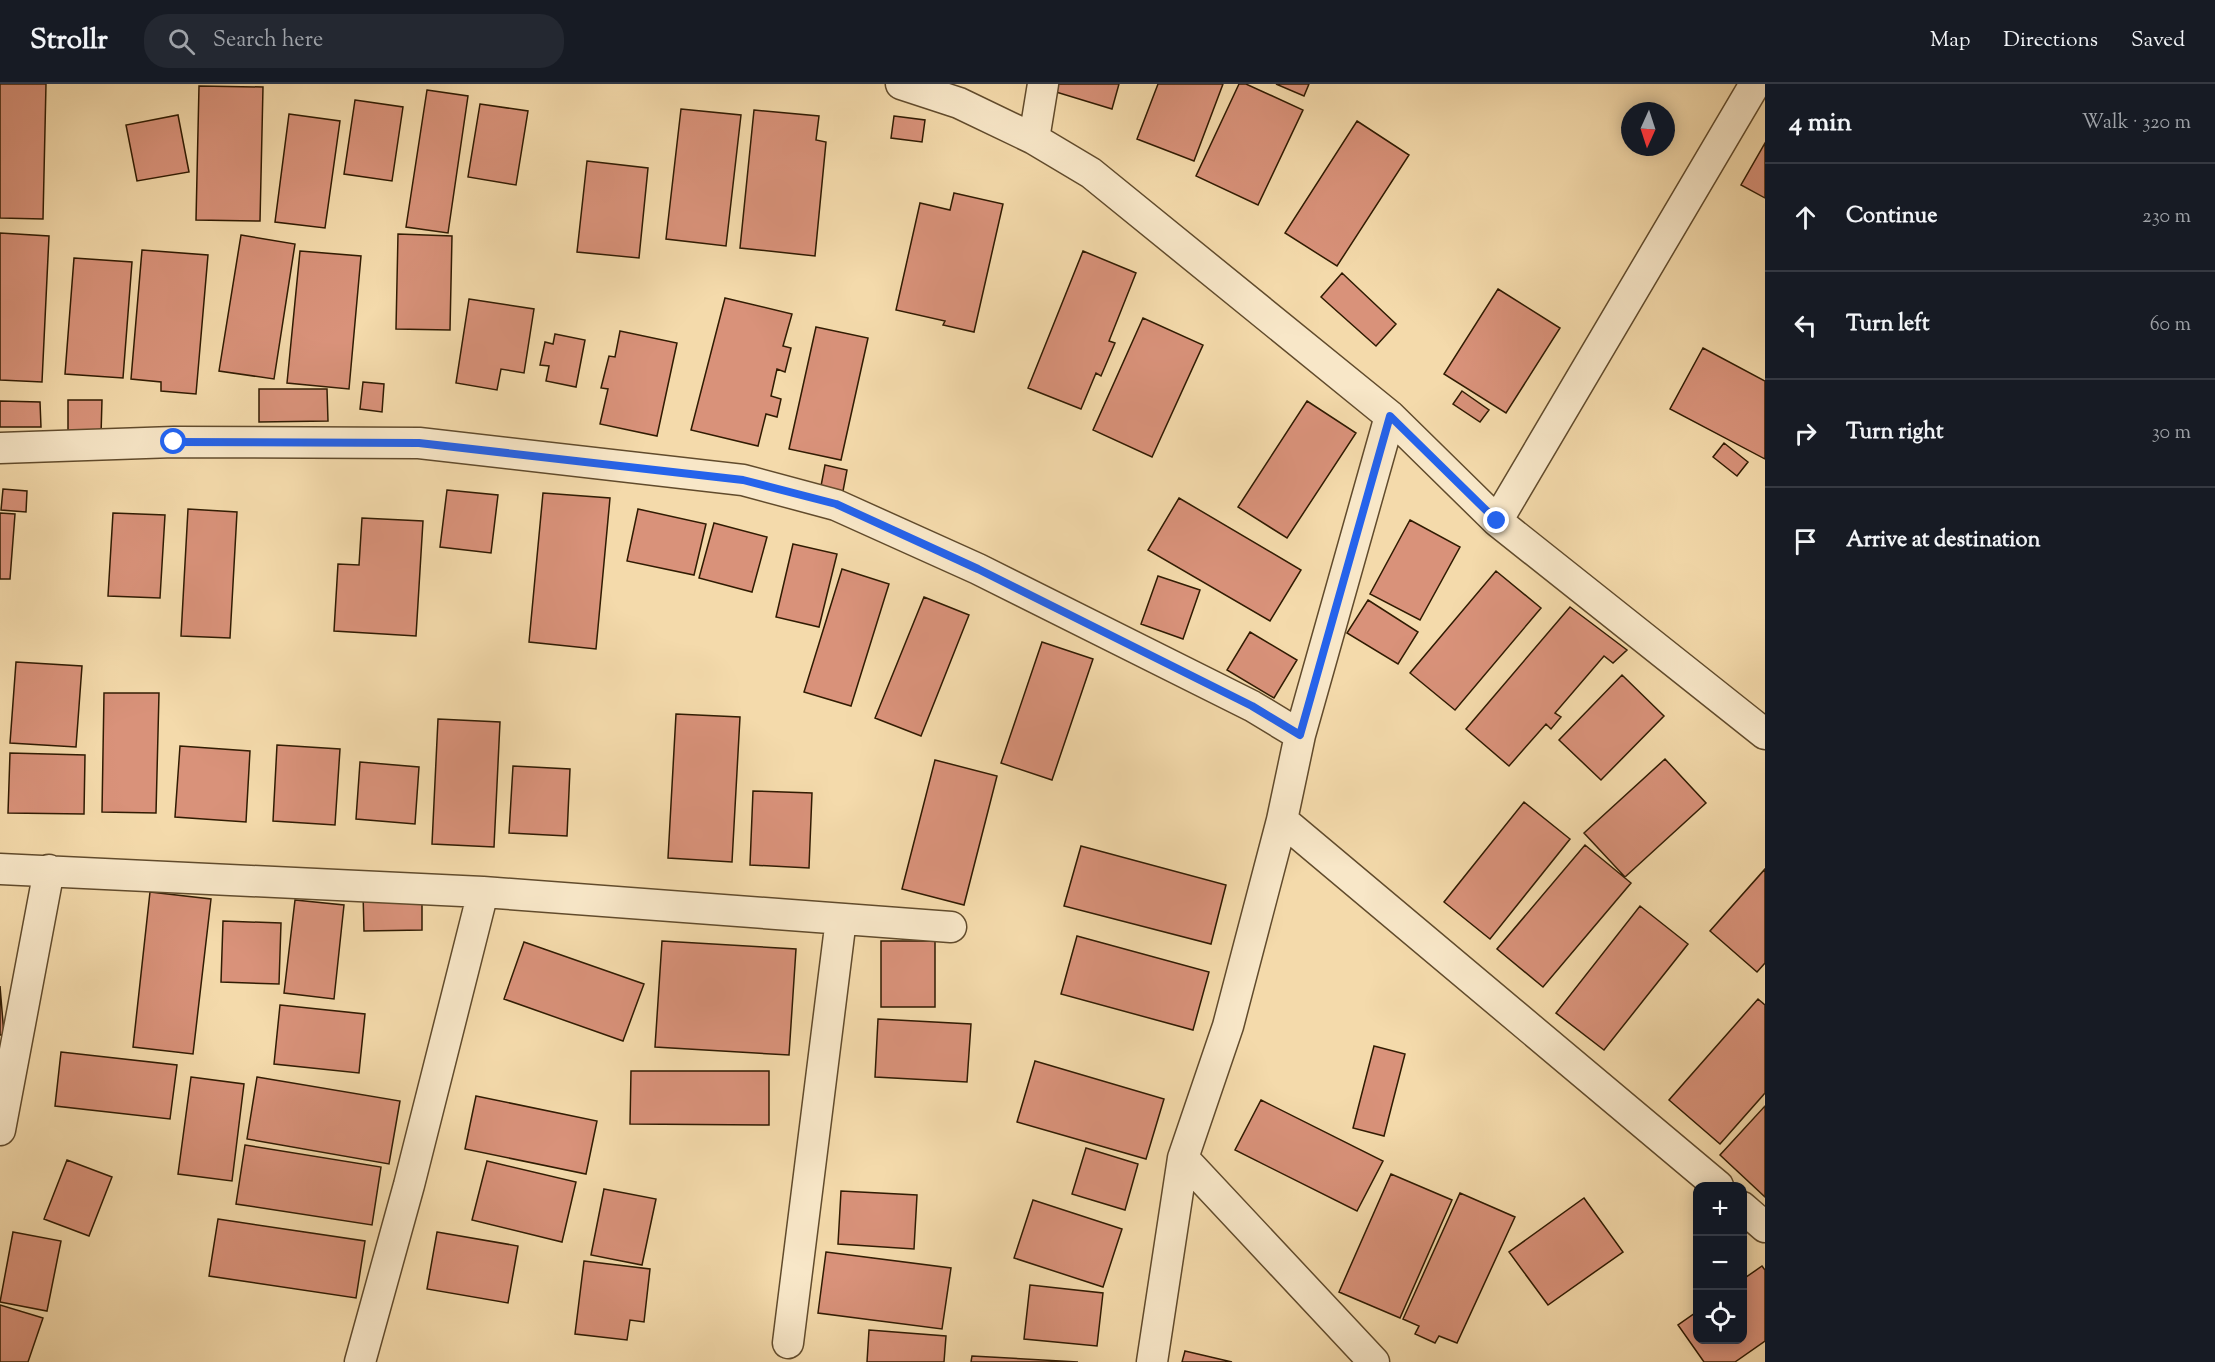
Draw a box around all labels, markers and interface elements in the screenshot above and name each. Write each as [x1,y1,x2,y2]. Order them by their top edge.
search box [144,14,564,68]
text: Strollr [30,21,108,61]
icon: search [165,25,198,58]
text: Search here [213,25,323,57]
text: Map [1930,26,1970,56]
text: Directions [2003,26,2098,56]
text: Saved [2131,26,2185,56]
north arrow [1621,102,1675,156]
text: 4 min [1789,105,1852,142]
text: Walk · 320 m [2082,109,2191,138]
icon: ahead [1789,201,1822,234]
text: Continue [1846,201,1937,233]
text: 230 m [2142,203,2191,232]
icon: left [1789,309,1822,342]
text: Turn left [1846,309,1929,341]
text: 60 m [2150,311,2191,340]
icon: right [1789,417,1822,450]
text: Turn right [1846,417,1943,449]
text: 30 m [2152,419,2191,448]
route start [160,428,186,454]
route end [1483,507,1509,533]
icon: arrive [1789,525,1822,558]
text: Arrive at destination [1846,525,2041,557]
map controls [1693,1182,1747,1344]
button: + [1693,1182,1747,1236]
button: − [1693,1236,1747,1290]
button: locate [1693,1290,1747,1344]

